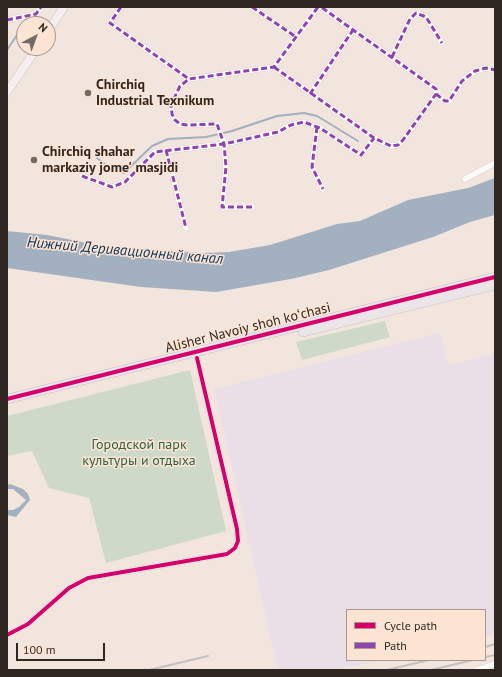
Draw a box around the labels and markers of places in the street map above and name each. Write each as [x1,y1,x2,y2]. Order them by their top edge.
place label: Chirchiq Industrial Texnikum [96,77,214,110]
marker: Chirchiq Industrial Texnikum [83,88,93,98]
place label: Chirchiq shahar markaziy jome' masjidi [42,144,178,176]
marker: Chirchiq shahar markaziy jome' masjidi [29,155,39,165]

